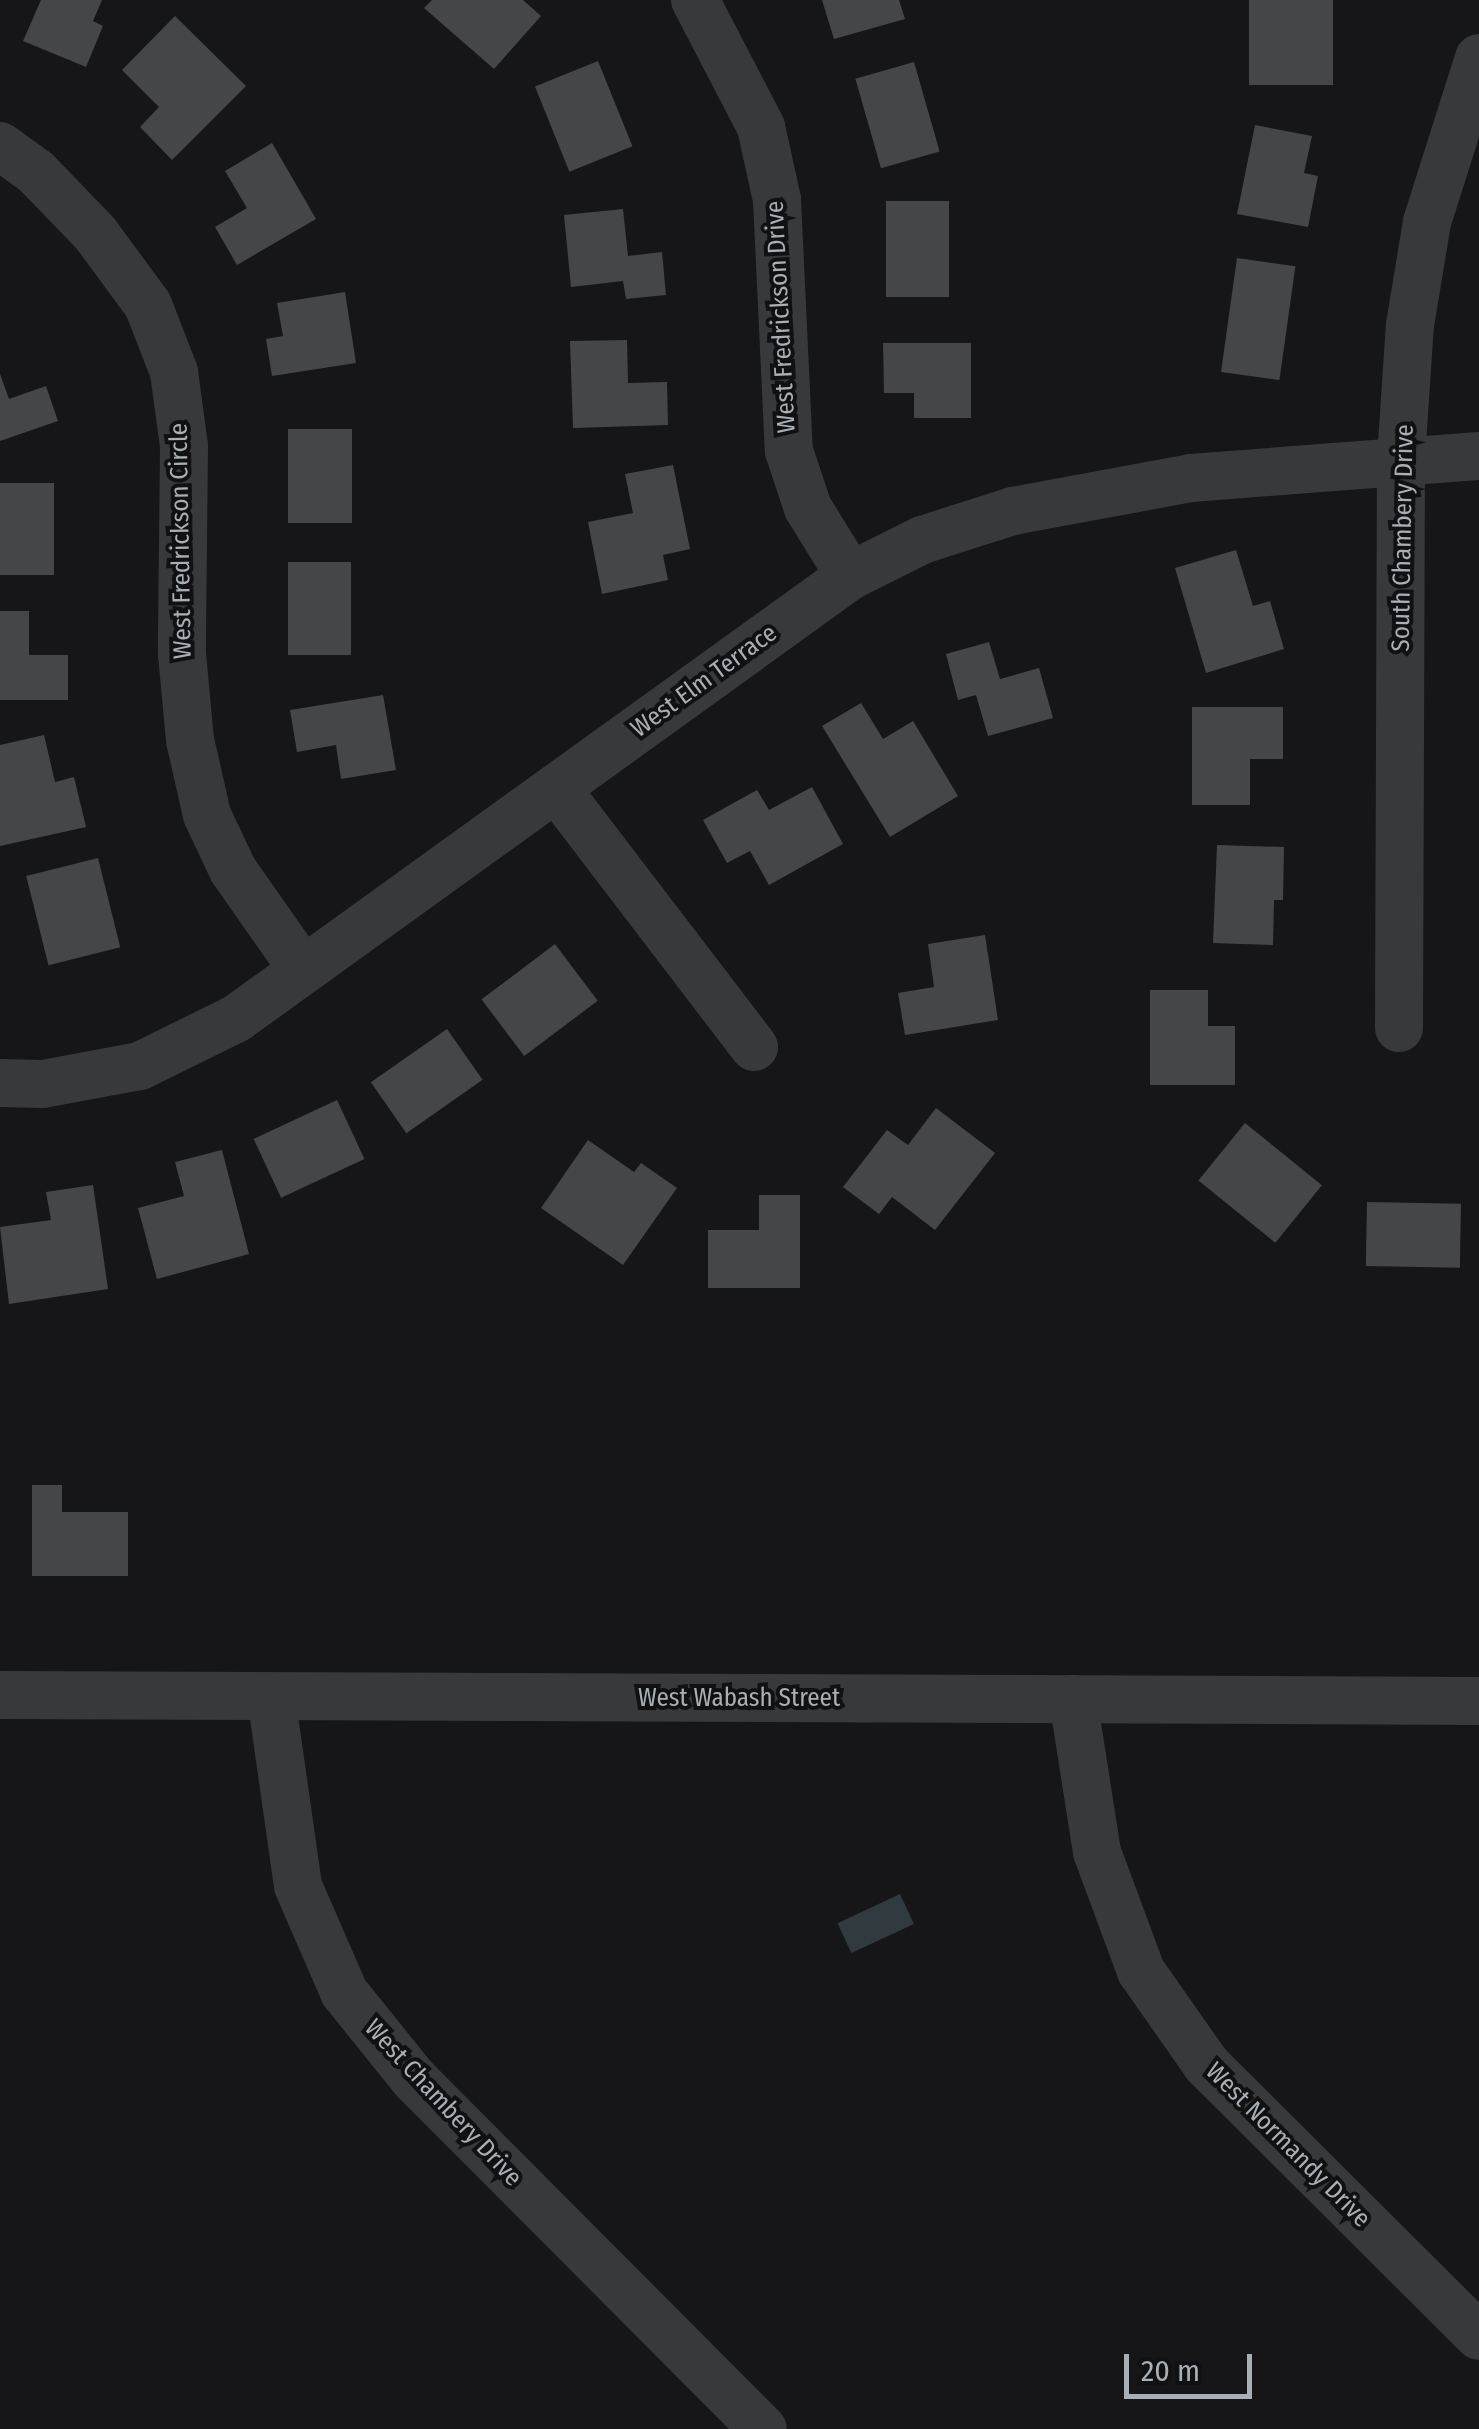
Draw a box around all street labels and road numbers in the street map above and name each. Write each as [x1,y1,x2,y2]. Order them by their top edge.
street label: West Fredrickson Drive [760,200,802,434]
street label: West Fredrickson Circle [164,423,198,659]
street label: South Chambery Drive [1386,424,1420,652]
street label: West Elm Terrace [625,618,783,744]
street label: West Wabash Street [638,1683,840,1713]
street label: West Chambery Drive [358,2013,528,2193]
street label: West Normandy Drive [1199,2056,1377,2234]

